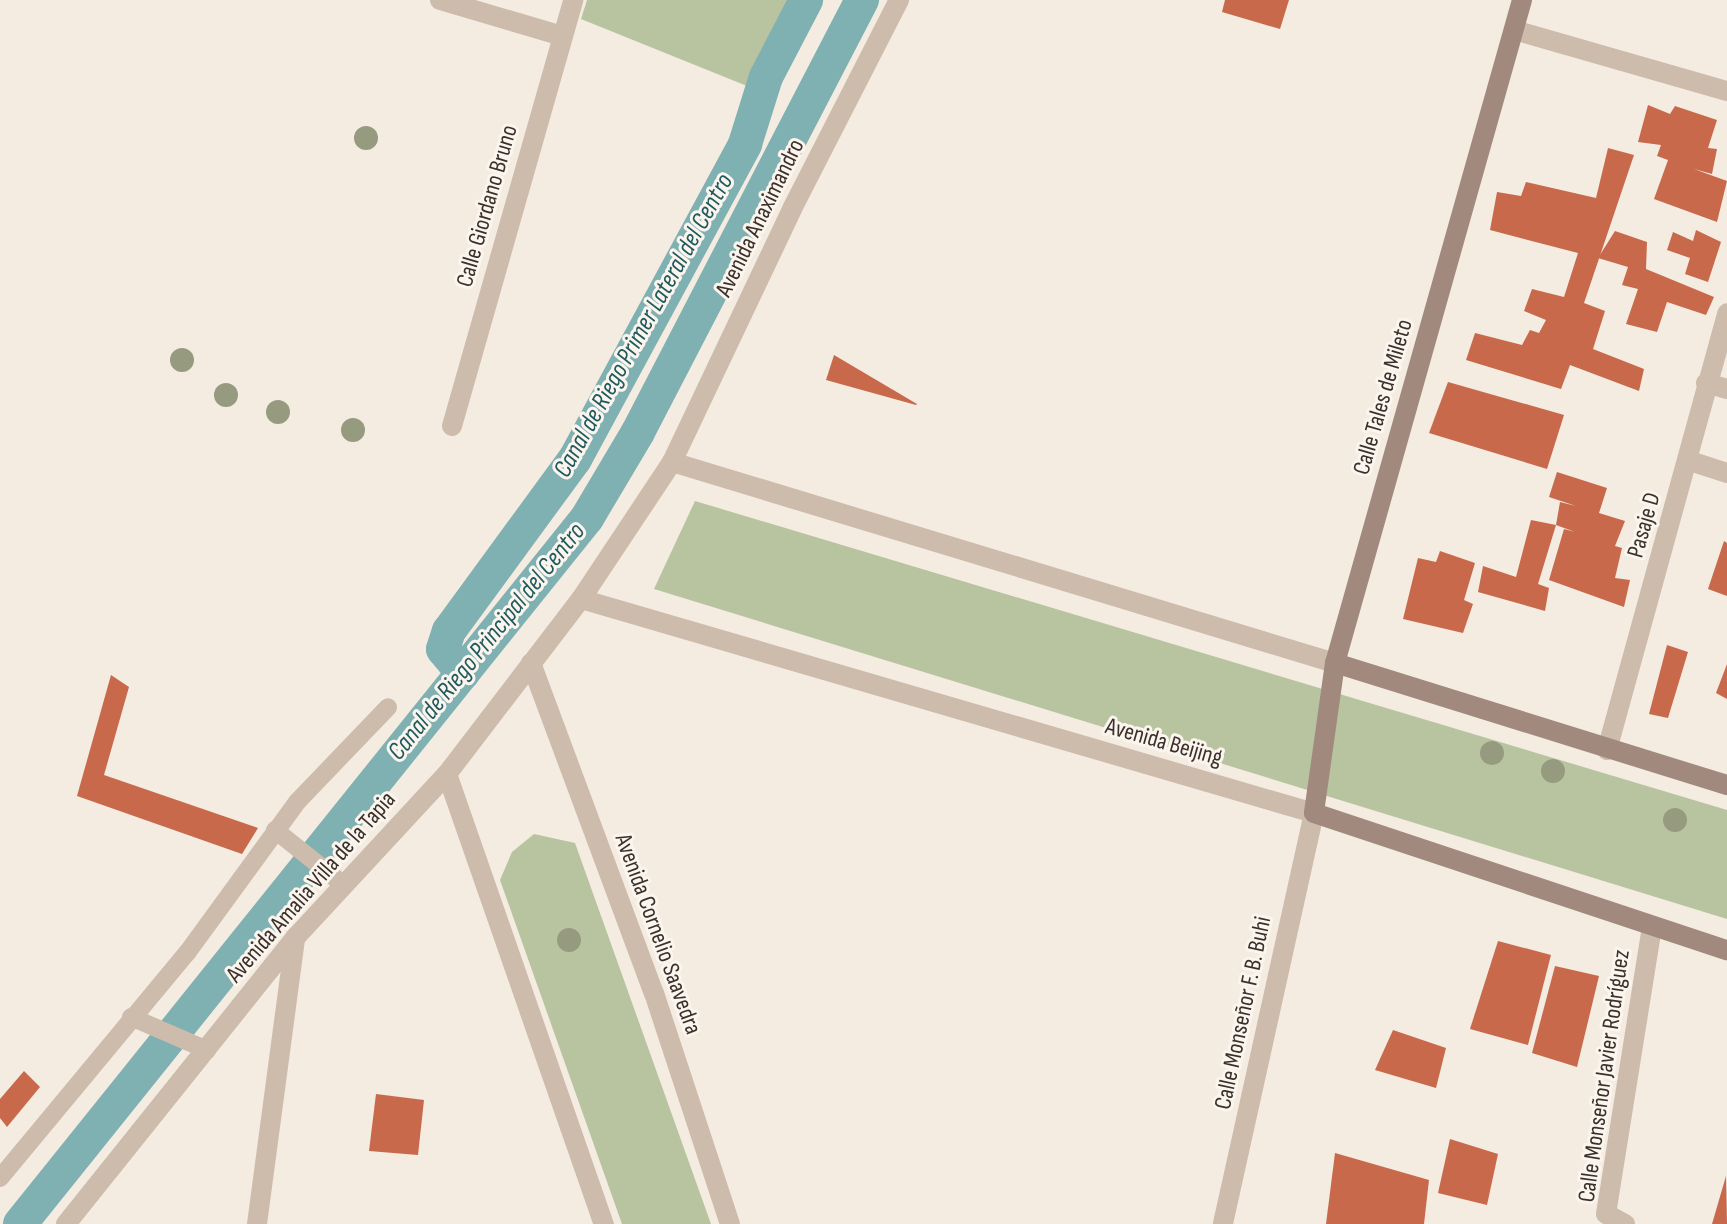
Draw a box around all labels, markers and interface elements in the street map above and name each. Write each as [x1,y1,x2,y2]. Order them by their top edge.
street label: Calle Giordano Bruno [450,122,524,290]
street label: Avenida Anaximandro [709,135,811,301]
water label: Canal de Riego Primer Lateral del Centro [547,169,741,483]
street label: Calle Tales de Mileto [1347,316,1419,478]
street label: Pasaje D [1621,489,1667,561]
water label: Canal de Riego Principal del Centro [382,517,592,767]
street label: Avenida Beijing [1102,712,1226,772]
street label: Avenida Amalia Villa de la Tapia [220,786,402,988]
street label: Avenida Cornelio Saavedra [608,830,708,1038]
street label: Calle Monseñor F. B. Buhi [1208,914,1278,1112]
street label: Calle Monseñor Javier Rodríguez [1572,948,1636,1204]

